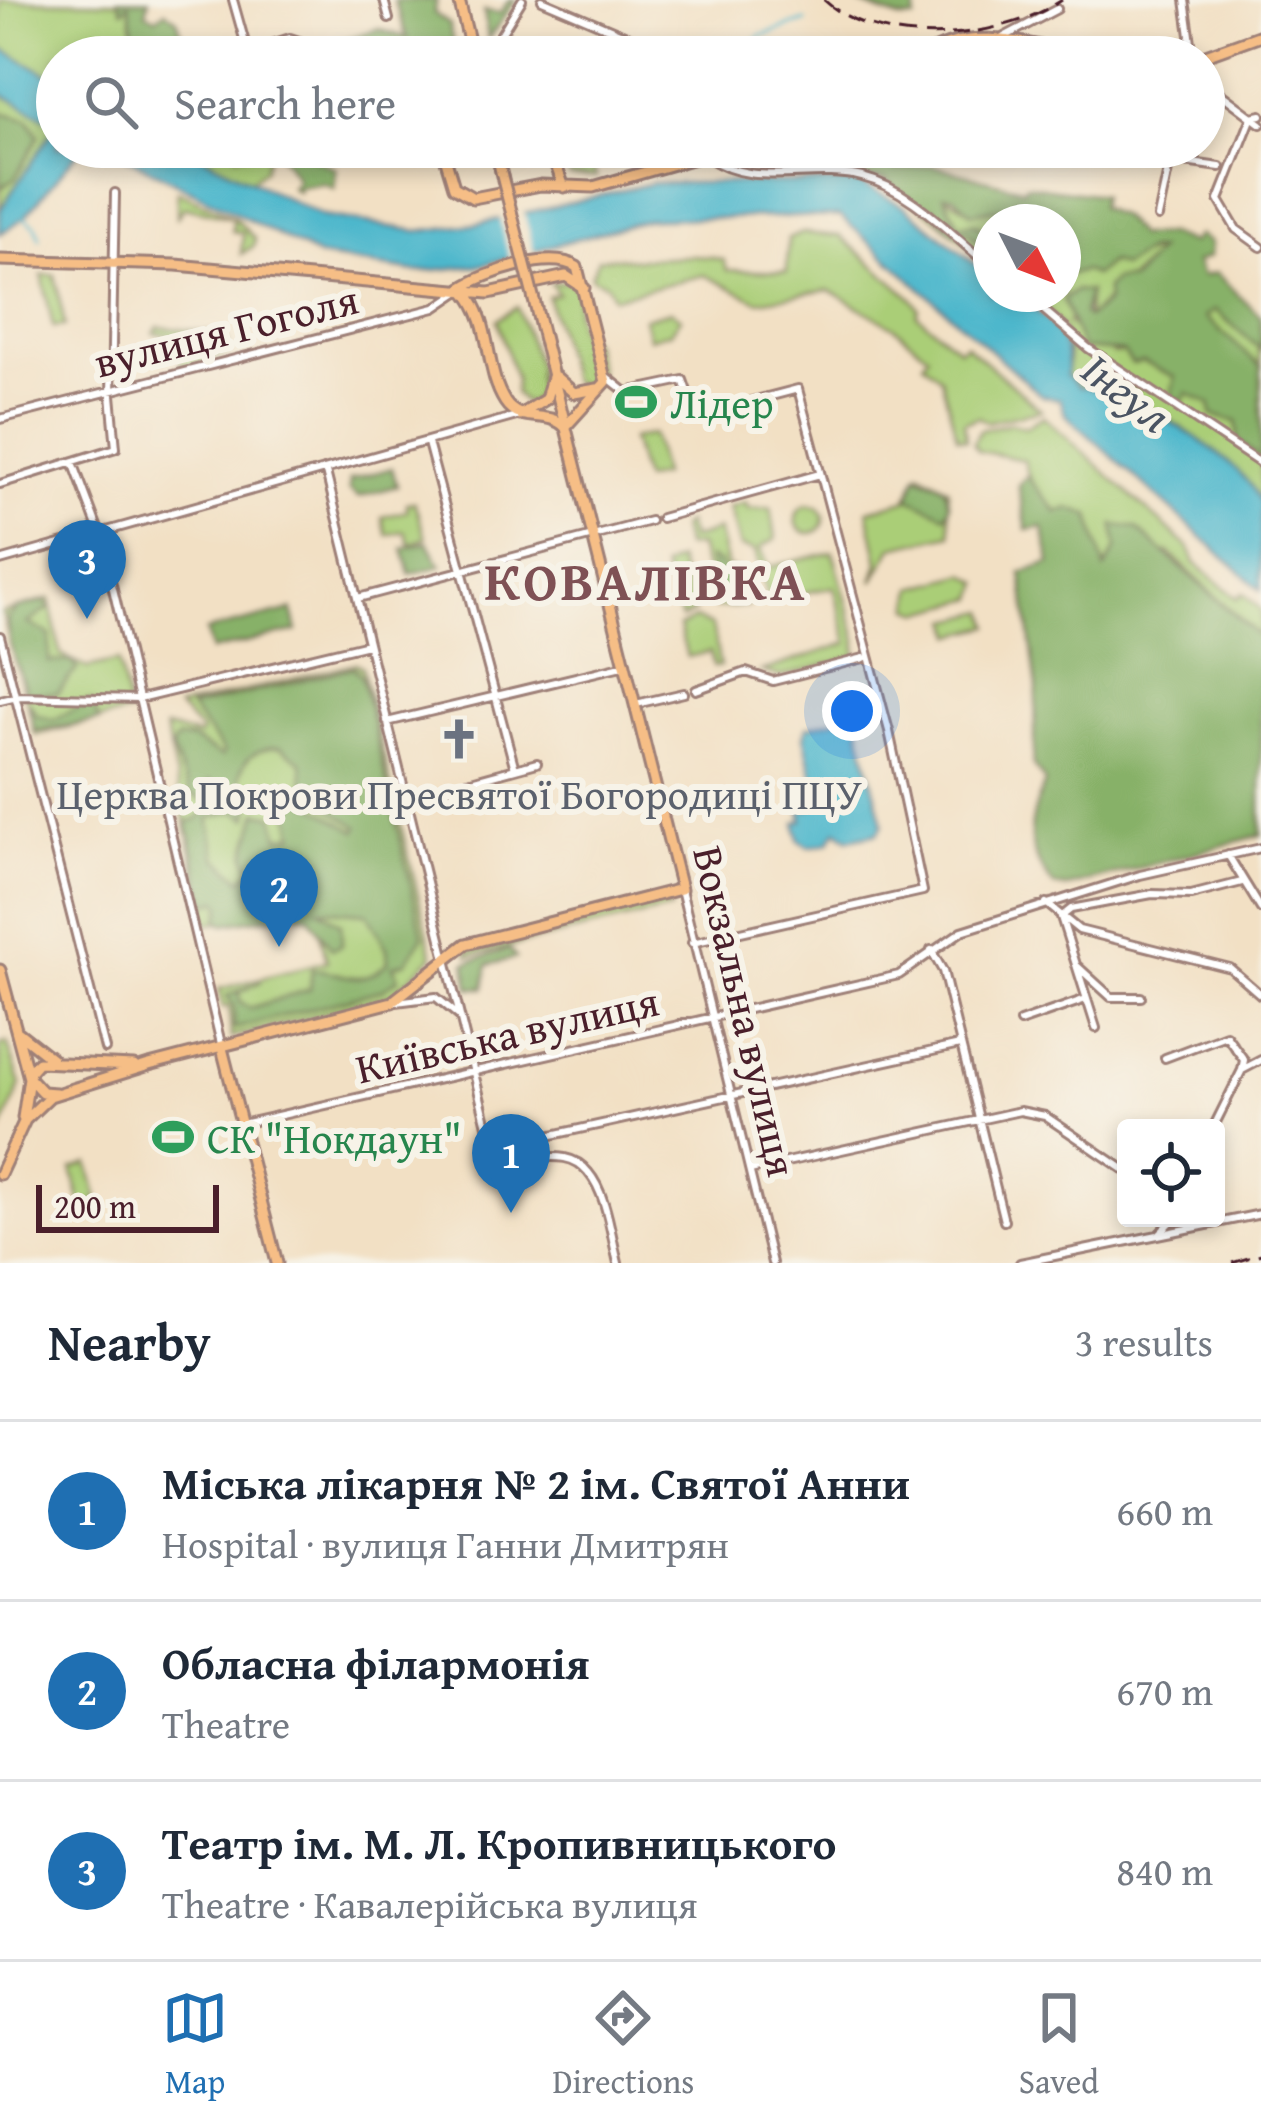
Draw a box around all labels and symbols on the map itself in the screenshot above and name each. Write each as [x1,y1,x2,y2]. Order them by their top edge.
north arrow [973,204,1081,312]
street label: вулиця Гоголя [88,268,364,392]
water label: Інгул [1069,337,1185,447]
place label: Лідер [670,372,774,433]
sports icon: Лідер [613,379,659,425]
pin: 3 [48,520,126,619]
district label: КОВАЛІВКА [484,541,808,620]
your location [822,681,882,741]
church icon: Церква Покрови Пресвятої Богородиці ПЦУ [436,716,482,762]
place label: Церква Покрови Пресвятої Богородиці ПЦУ [57,763,862,824]
street label: Вокзальна вулиця [678,840,814,1182]
pin: 2 [240,848,318,947]
street label: Київська вулиця [350,970,664,1098]
place label: СК "Нокдаун" [207,1107,462,1168]
sports icon: СК "Нокдаун" [150,1114,196,1160]
pin: 1 [472,1114,550,1213]
scale bar [36,1179,219,1232]

